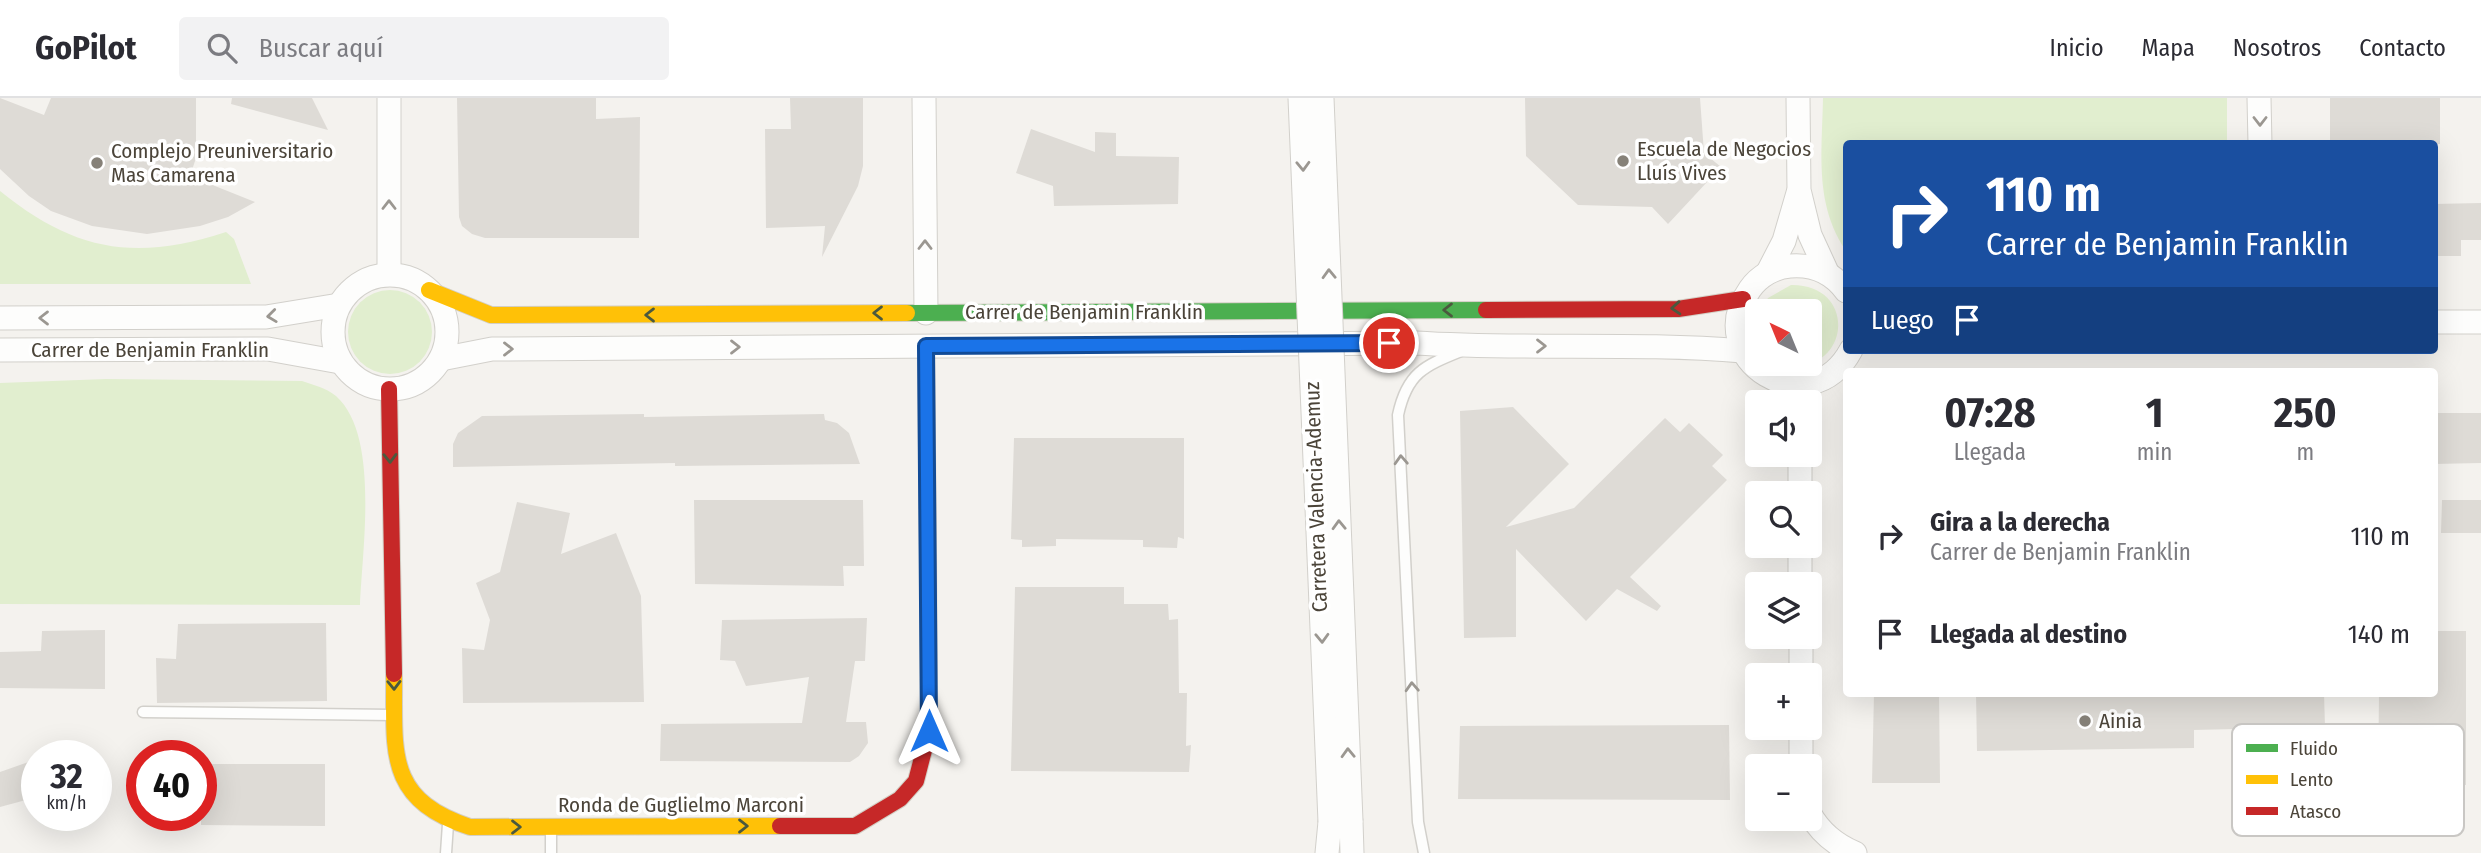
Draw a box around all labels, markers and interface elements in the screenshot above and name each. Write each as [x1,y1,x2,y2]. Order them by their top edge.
search box [179,17,669,80]
text: GoPilot [35,28,137,68]
icon: search [203,29,241,67]
text: Buscar aquí [259,33,383,64]
text: Inicio [2050,34,2104,62]
text: Mapa [2142,34,2195,62]
text: Nosotros [2233,34,2321,62]
text: Contacto [2359,34,2446,62]
one-way arrow [2252,116,2267,127]
place label: Escuela de Negocios Lluís Vives [1637,136,1811,186]
place label: Complejo Preuniversitario Mas Camarena [111,138,333,188]
marker: Escuela de Negocios Lluís Vives [1615,153,1631,169]
marker: Complejo Preuniversitario Mas Camarena [89,155,105,171]
one-way arrow [1295,161,1310,172]
text: 110 m [1986,165,2101,224]
icon: right [1871,168,1962,259]
one-way arrow [381,200,397,210]
text: Carrer de Benjamin Franklin [1986,225,2349,263]
one-way arrow [917,239,933,250]
one-way arrow [1321,268,1336,279]
street label: Carrer de Benjamin Franklin [965,299,1203,325]
north arrow [1745,299,1822,376]
map controls [1745,299,1822,831]
one-way arrow [1670,300,1681,315]
icon: arrive [1948,301,1986,339]
one-way arrow [1442,302,1453,318]
text: Luego [1871,305,1934,336]
one-way arrow [872,306,883,321]
one-way arrow [644,307,655,323]
one-way arrow [266,308,277,323]
one-way arrow [38,310,49,326]
pin [1359,313,1419,373]
icon: arrive [1370,324,1408,362]
street label: Carrer de Benjamin Franklin [31,337,269,363]
one-way arrow [1537,338,1547,354]
one-way arrow [731,339,741,355]
one-way arrow [503,341,514,357]
street label: Carretera Valencia-Ademuz [1299,381,1333,613]
text: 07:28 [1944,388,2036,438]
text: 1 [2146,388,2164,438]
text: 250 [2274,388,2337,438]
button: sound [1745,390,1822,467]
text: Llegada [1954,438,2026,466]
text: min [2137,438,2172,466]
text: m [2296,438,2314,466]
one-way arrow [382,453,398,463]
one-way arrow [1393,454,1408,465]
button: search [1745,481,1822,558]
text: Gira a la derecha [1930,507,2110,538]
icon: right [1871,517,1909,555]
one-way arrow [1332,520,1347,531]
text: 110 m [2350,521,2410,552]
text: Carrer de Benjamin Franklin [1930,538,2191,566]
button: layers [1745,572,1822,649]
icon: arrive [1871,615,1909,653]
text: Llegada al destino [1930,619,2127,650]
text: 140 m [2348,619,2410,650]
one-way arrow [1315,633,1330,644]
button: + [1745,663,1822,740]
one-way arrow [386,680,401,691]
one-way arrow [1404,682,1419,693]
position arrow [892,694,966,768]
place label: Ainia [2099,708,2142,734]
marker: Ainia [2077,713,2093,729]
legend [2232,724,2464,836]
text: Fluido [2290,737,2338,760]
speed limit sign: 40 [126,740,217,831]
one-way arrow [1341,747,1356,758]
button: − [1745,754,1822,831]
text: 32 [50,755,83,797]
text: Lento [2290,768,2333,791]
text: km/h [46,792,87,814]
street label: Ronda de Guglielmo Marconi [558,792,804,818]
text: Atasco [2290,800,2341,823]
one-way arrow [738,818,749,834]
one-way arrow [511,819,521,835]

